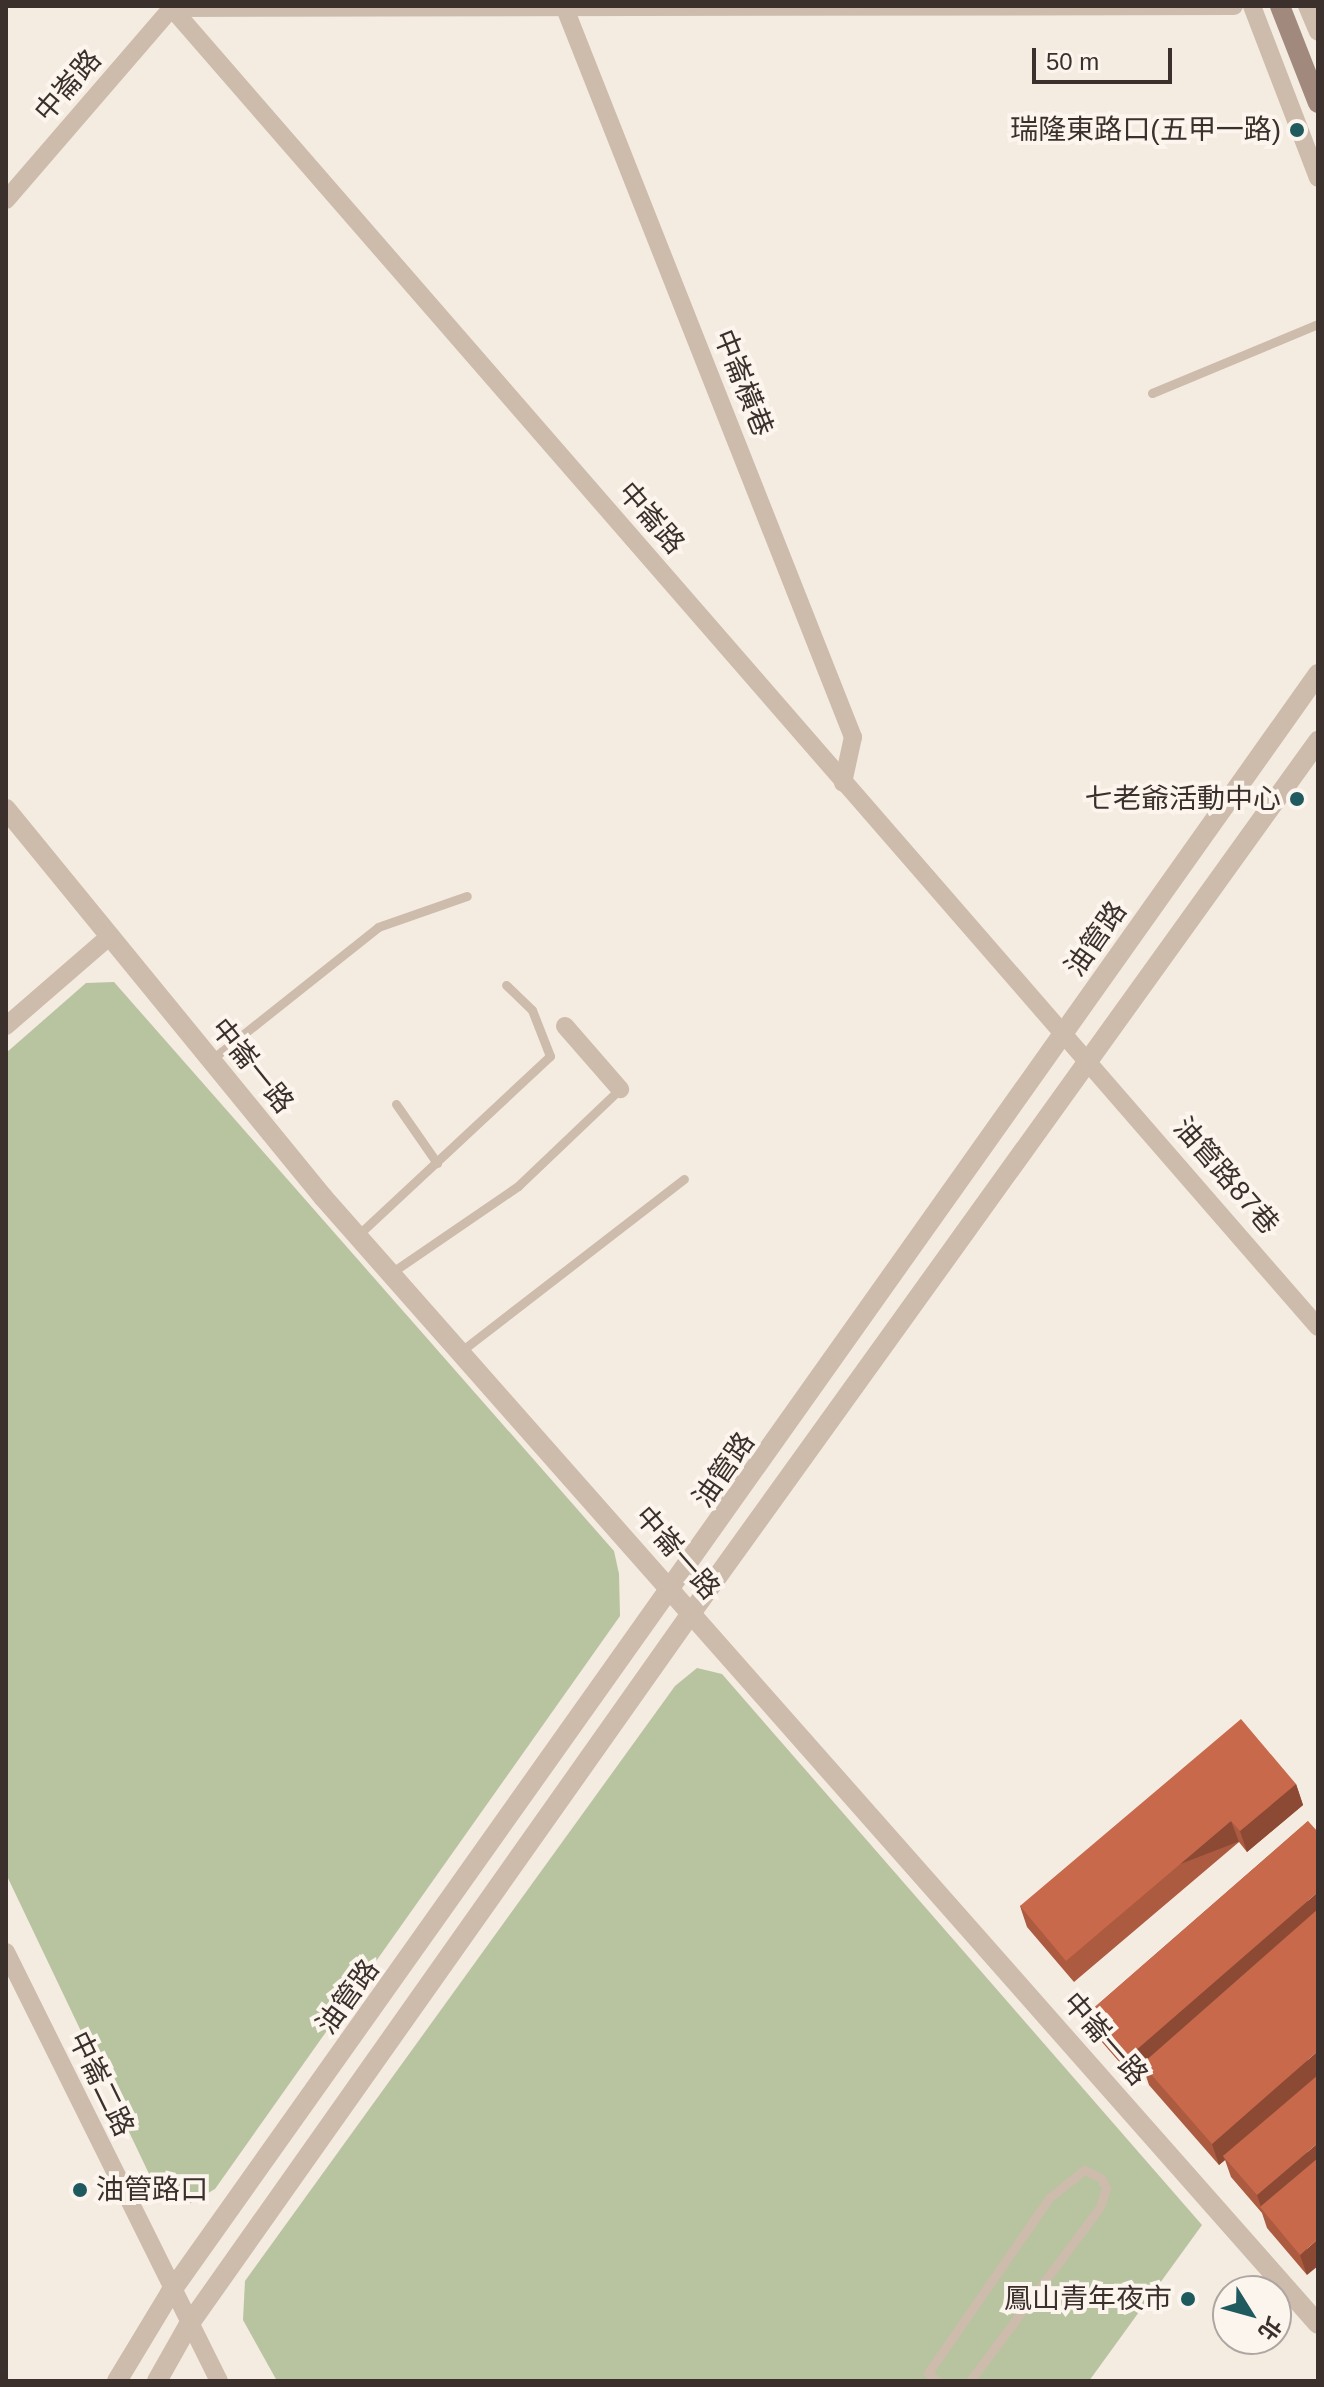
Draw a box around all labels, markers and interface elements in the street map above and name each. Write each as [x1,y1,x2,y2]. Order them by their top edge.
scale bar [1036,32,1176,82]
street label: 中崙路 [28,43,108,129]
text: 50 m [1046,48,1099,75]
place label: 瑞隆東路口(五甲一路) [1010,113,1281,147]
marker: 瑞隆東路口(五甲一路) [1288,121,1306,139]
street label: 中崙橫巷 [706,325,780,441]
street label: 中崙路 [611,475,691,561]
place label: 七老爺活動中心 [1085,782,1281,816]
marker: 七老爺活動中心 [1288,790,1306,808]
street label: 油管路 [1058,895,1134,983]
street label: 中崙一路 [204,1012,300,1120]
street label: 油管路87巷 [1166,1111,1286,1241]
street label: 油管路 [686,1426,762,1514]
street label: 中崙一路 [628,1500,726,1606]
street label: 油管路 [310,1953,386,2041]
street label: 中崙一路 [1056,1986,1154,2092]
street label: 中崙二路 [61,2026,141,2142]
place label: 油管路口 [96,2173,208,2207]
marker: 油管路口 [71,2181,89,2199]
north arrow [1212,2275,1292,2355]
place label: 鳳山青年夜市 [1004,2282,1172,2316]
marker: 鳳山青年夜市 [1179,2290,1197,2308]
text: 北 [1253,2312,1287,2345]

